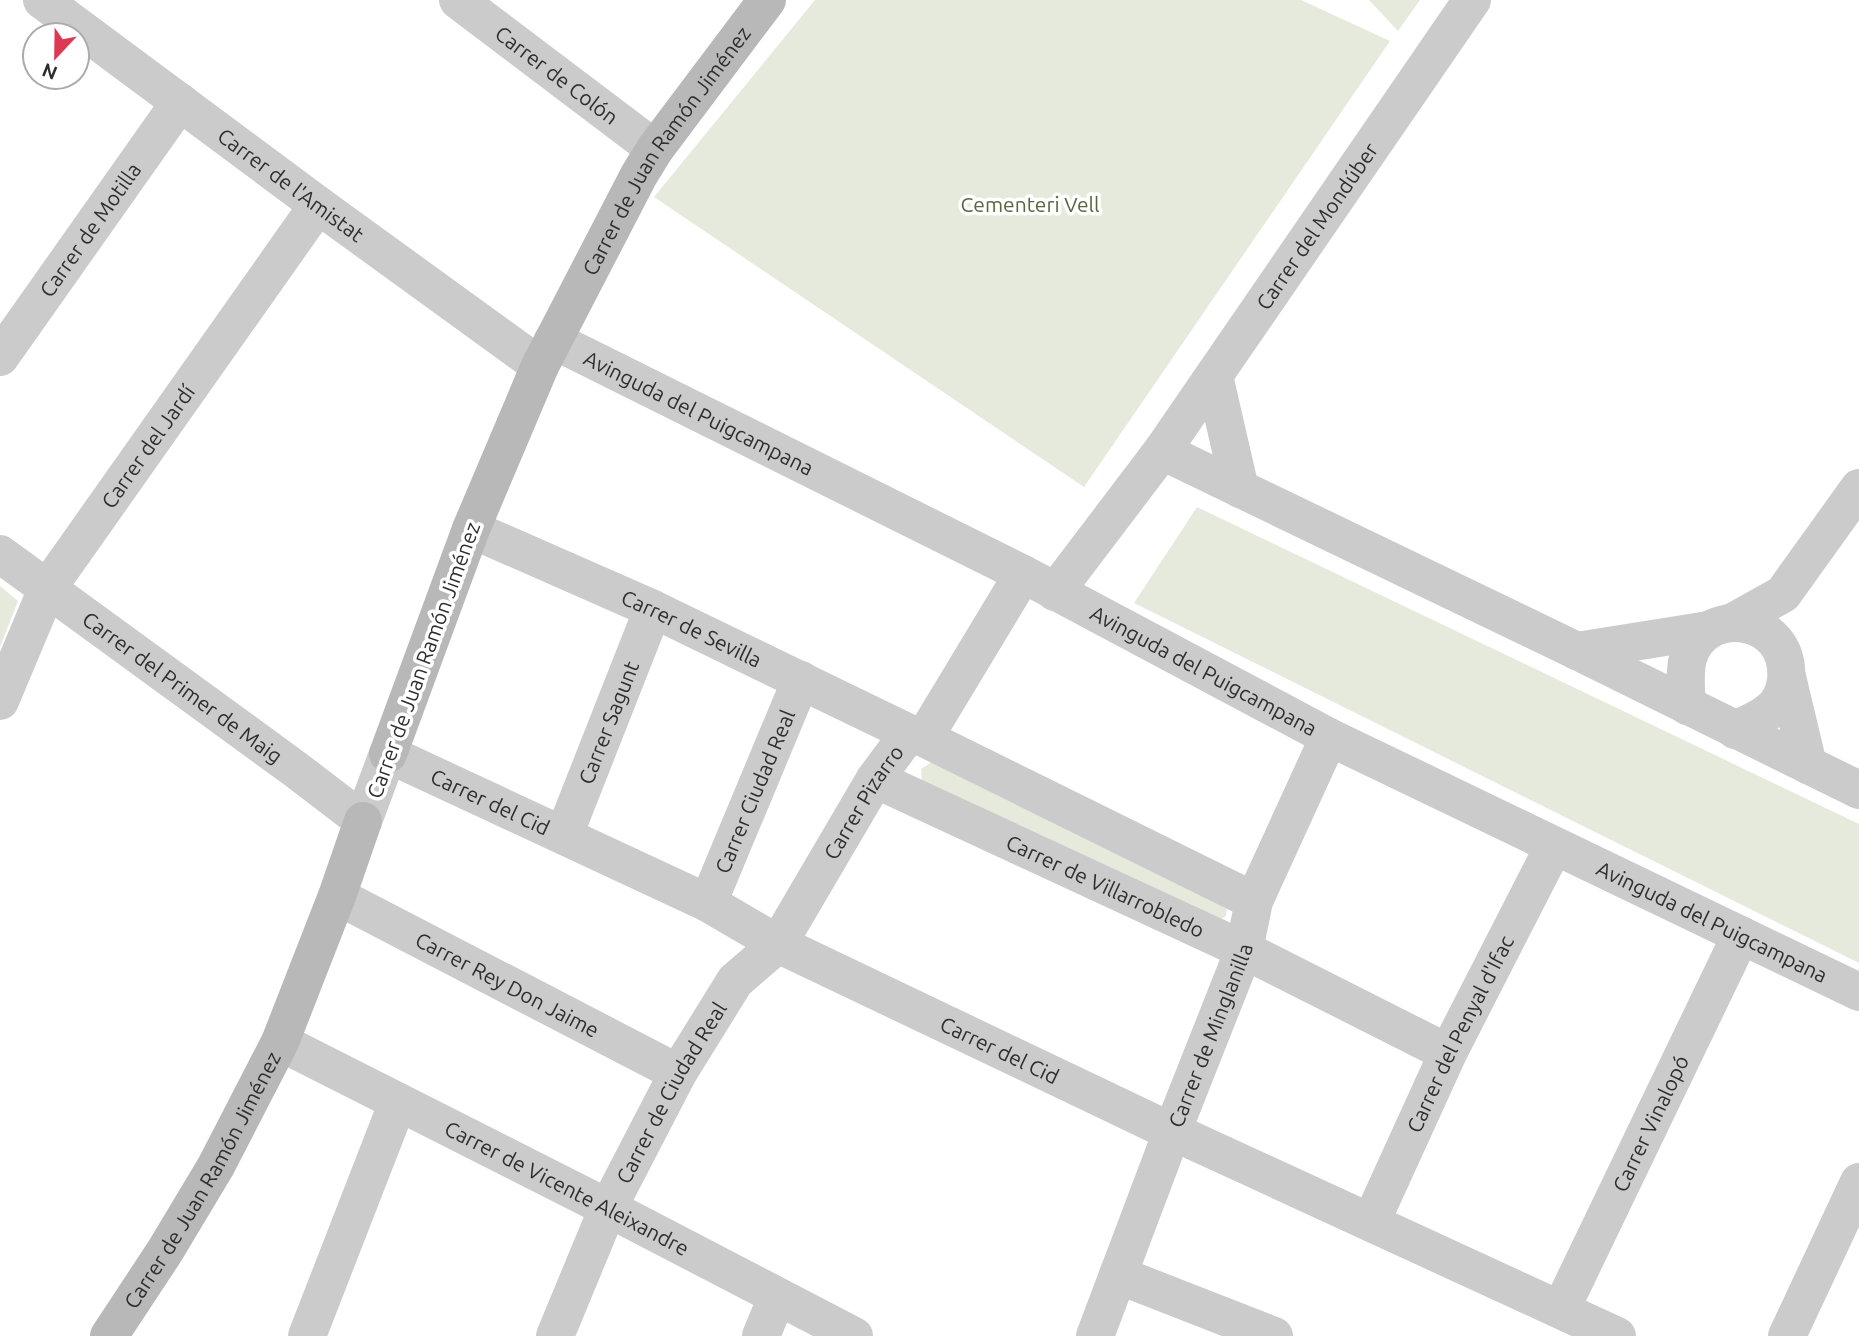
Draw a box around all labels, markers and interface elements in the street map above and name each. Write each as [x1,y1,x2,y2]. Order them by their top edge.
north arrow [21,21,91,91]
street label: Carrer de Colón [491,21,623,129]
street label: Carrer de Juan Ramón Jiménez [577,21,755,279]
text: N [39,59,60,85]
street label: Carrer de l'Amistat [213,123,369,246]
street label: Carrer del Mondúber [1251,138,1382,314]
street label: Carrer de Motilla [34,158,145,301]
park label: Cementeri Vell [961,192,1100,216]
street label: Avinguda del Puigcampana [580,345,818,480]
street label: Carrer del Jardí [96,380,200,512]
street label: Carrer de Juan Ramón Jiménez [362,519,484,801]
street label: Carrer de Sevilla [618,585,766,672]
street label: Avinguda del Puigcampana [1087,600,1321,740]
street label: Carrer del Primer de Maig [78,606,287,768]
street label: Carrer Sagunt [573,657,643,787]
street label: Carrer Ciudad Real [710,706,799,877]
street label: Carrer Pizarro [818,740,908,864]
street label: Carrer del Cid [427,764,554,840]
street label: Carrer de Villarrobledo [1002,830,1208,942]
street label: Avinguda del Puigcampana [1593,856,1832,987]
street label: Carrer Rey Don Jaime [412,927,603,1042]
street label: Carrer del Penyal d'Ifac [1401,931,1518,1136]
street label: Carrer de Minglanilla [1163,942,1257,1131]
street label: Carrer de Ciudad Real [611,998,731,1187]
street label: Carrer del Cid [937,1011,1063,1088]
street label: Carrer de Juan Ramón Jiménez [119,1047,285,1313]
street label: Carrer Vinalopó [1607,1051,1693,1195]
street label: Carrer de Vicente Aleixandre [441,1116,693,1260]

